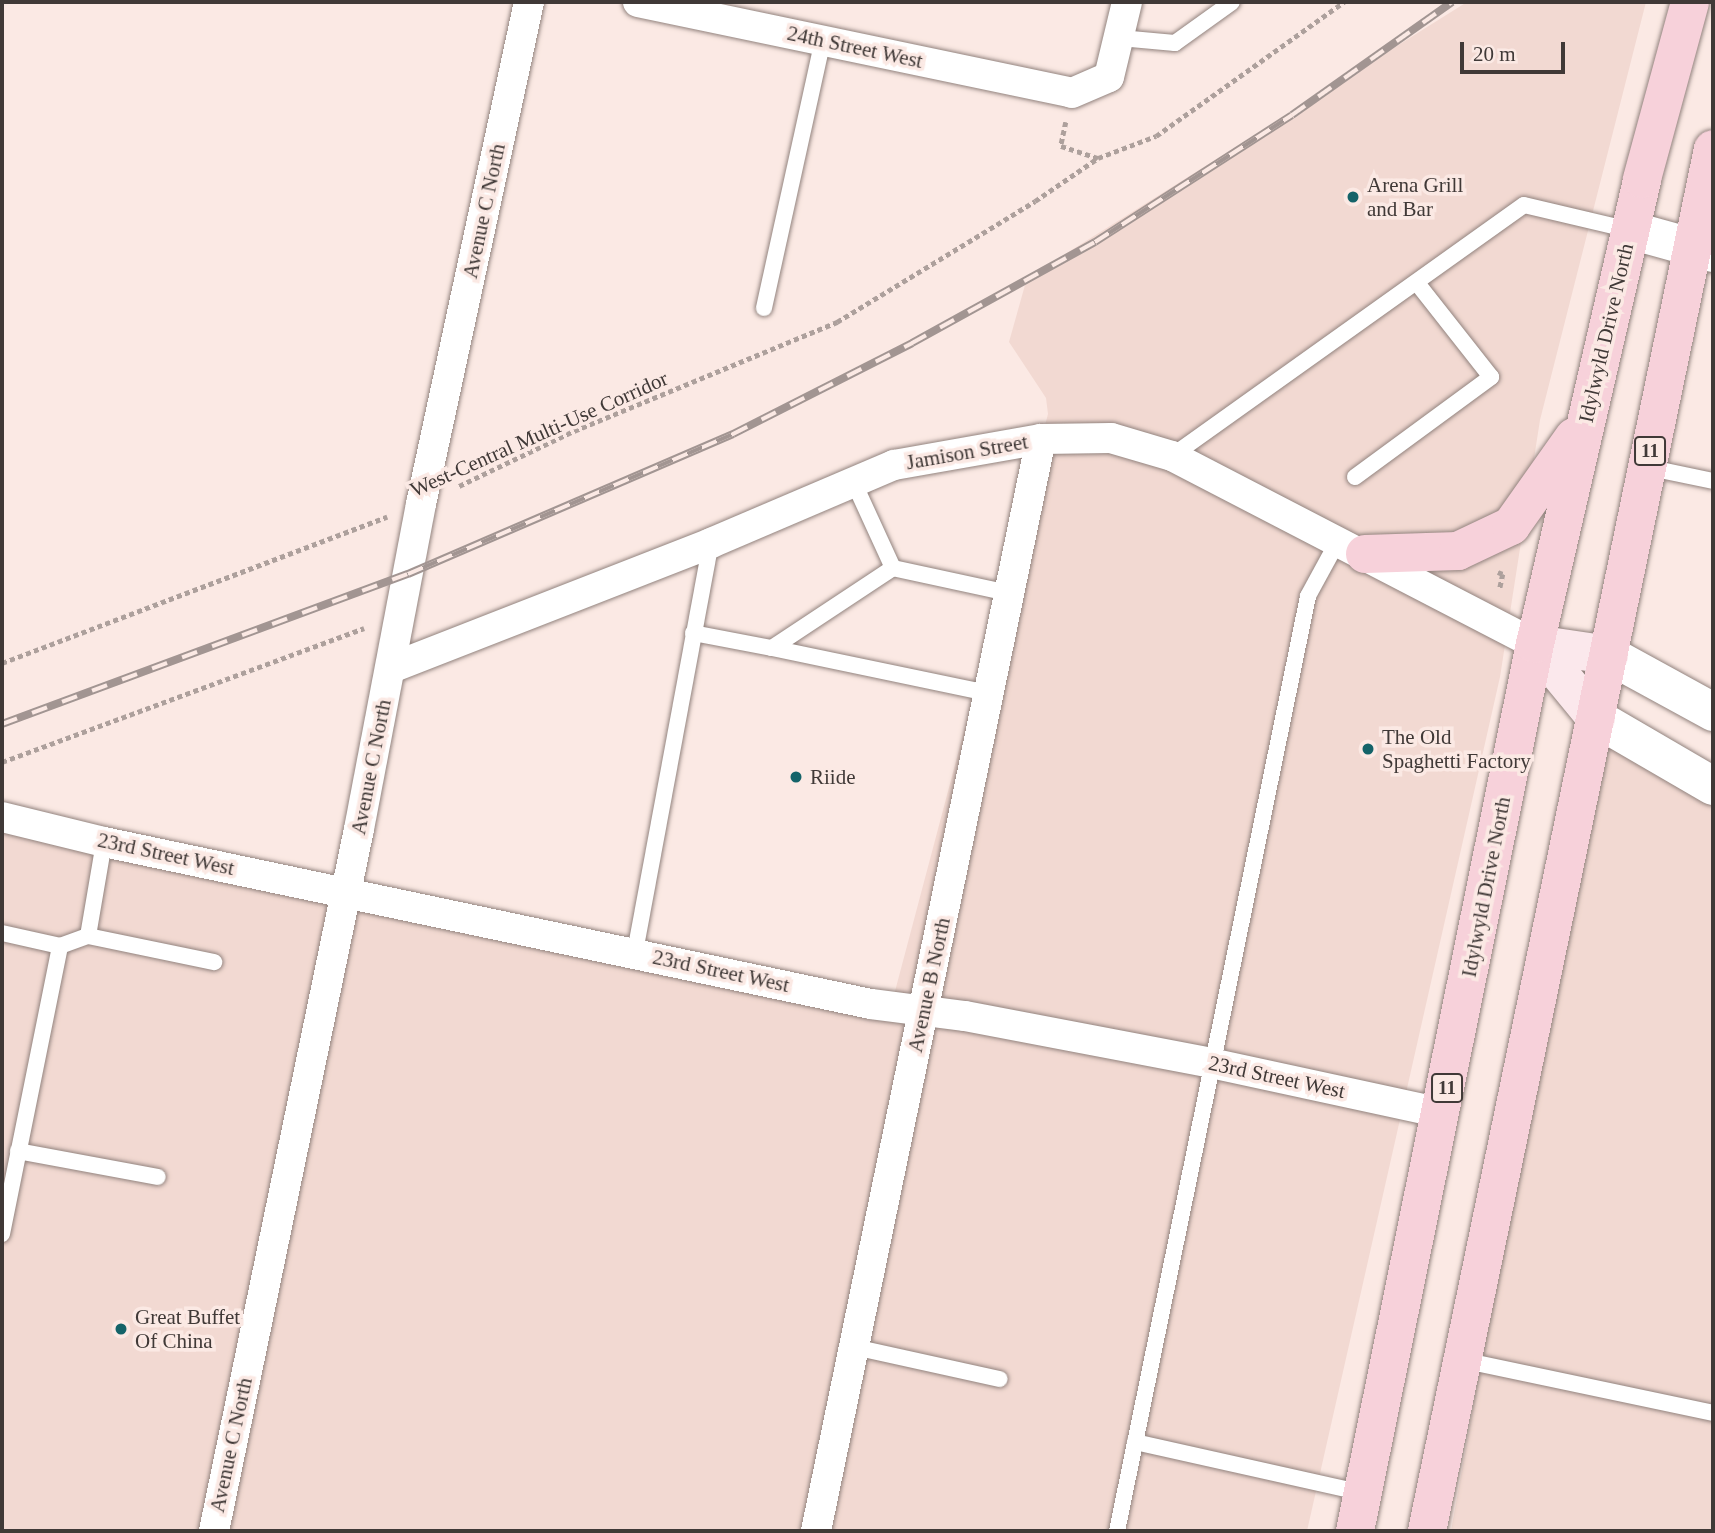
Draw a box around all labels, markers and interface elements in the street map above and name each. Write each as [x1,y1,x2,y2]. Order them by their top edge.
street label: 24th Street West [785,20,925,74]
scale bar [1463,28,1568,72]
text: 20 m [1473,42,1516,66]
street label: Avenue C North [457,141,511,281]
place label: Arena Grill and Bar [1367,172,1463,222]
marker: Arena Grill and Bar [1345,189,1361,205]
street label: Idylwyld Drive North [1573,241,1639,425]
street label: West-Central Multi-Use Corridor [406,366,672,502]
street label: Jamison Street [904,429,1030,475]
road number: 11 [1632,436,1668,466]
street label: Avenue C North [346,697,396,837]
place label: The Old Spaghetti Factory [1382,724,1531,774]
marker: The Old Spaghetti Factory [1360,741,1376,757]
place label: Riide [810,764,855,790]
marker: Riide [788,769,804,785]
street label: Idylwyld Drive North [1456,795,1516,979]
street label: 23rd Street West [95,827,237,881]
street label: Avenue B North [902,915,956,1055]
street label: 23rd Street West [650,944,792,998]
street label: 23rd Street West [1206,1050,1348,1104]
road number: 11 [1430,1072,1464,1104]
place label: Great Buffet Of China [135,1304,240,1354]
marker: Great Buffet Of China [113,1321,129,1337]
street label: Avenue C North [204,1375,258,1515]

